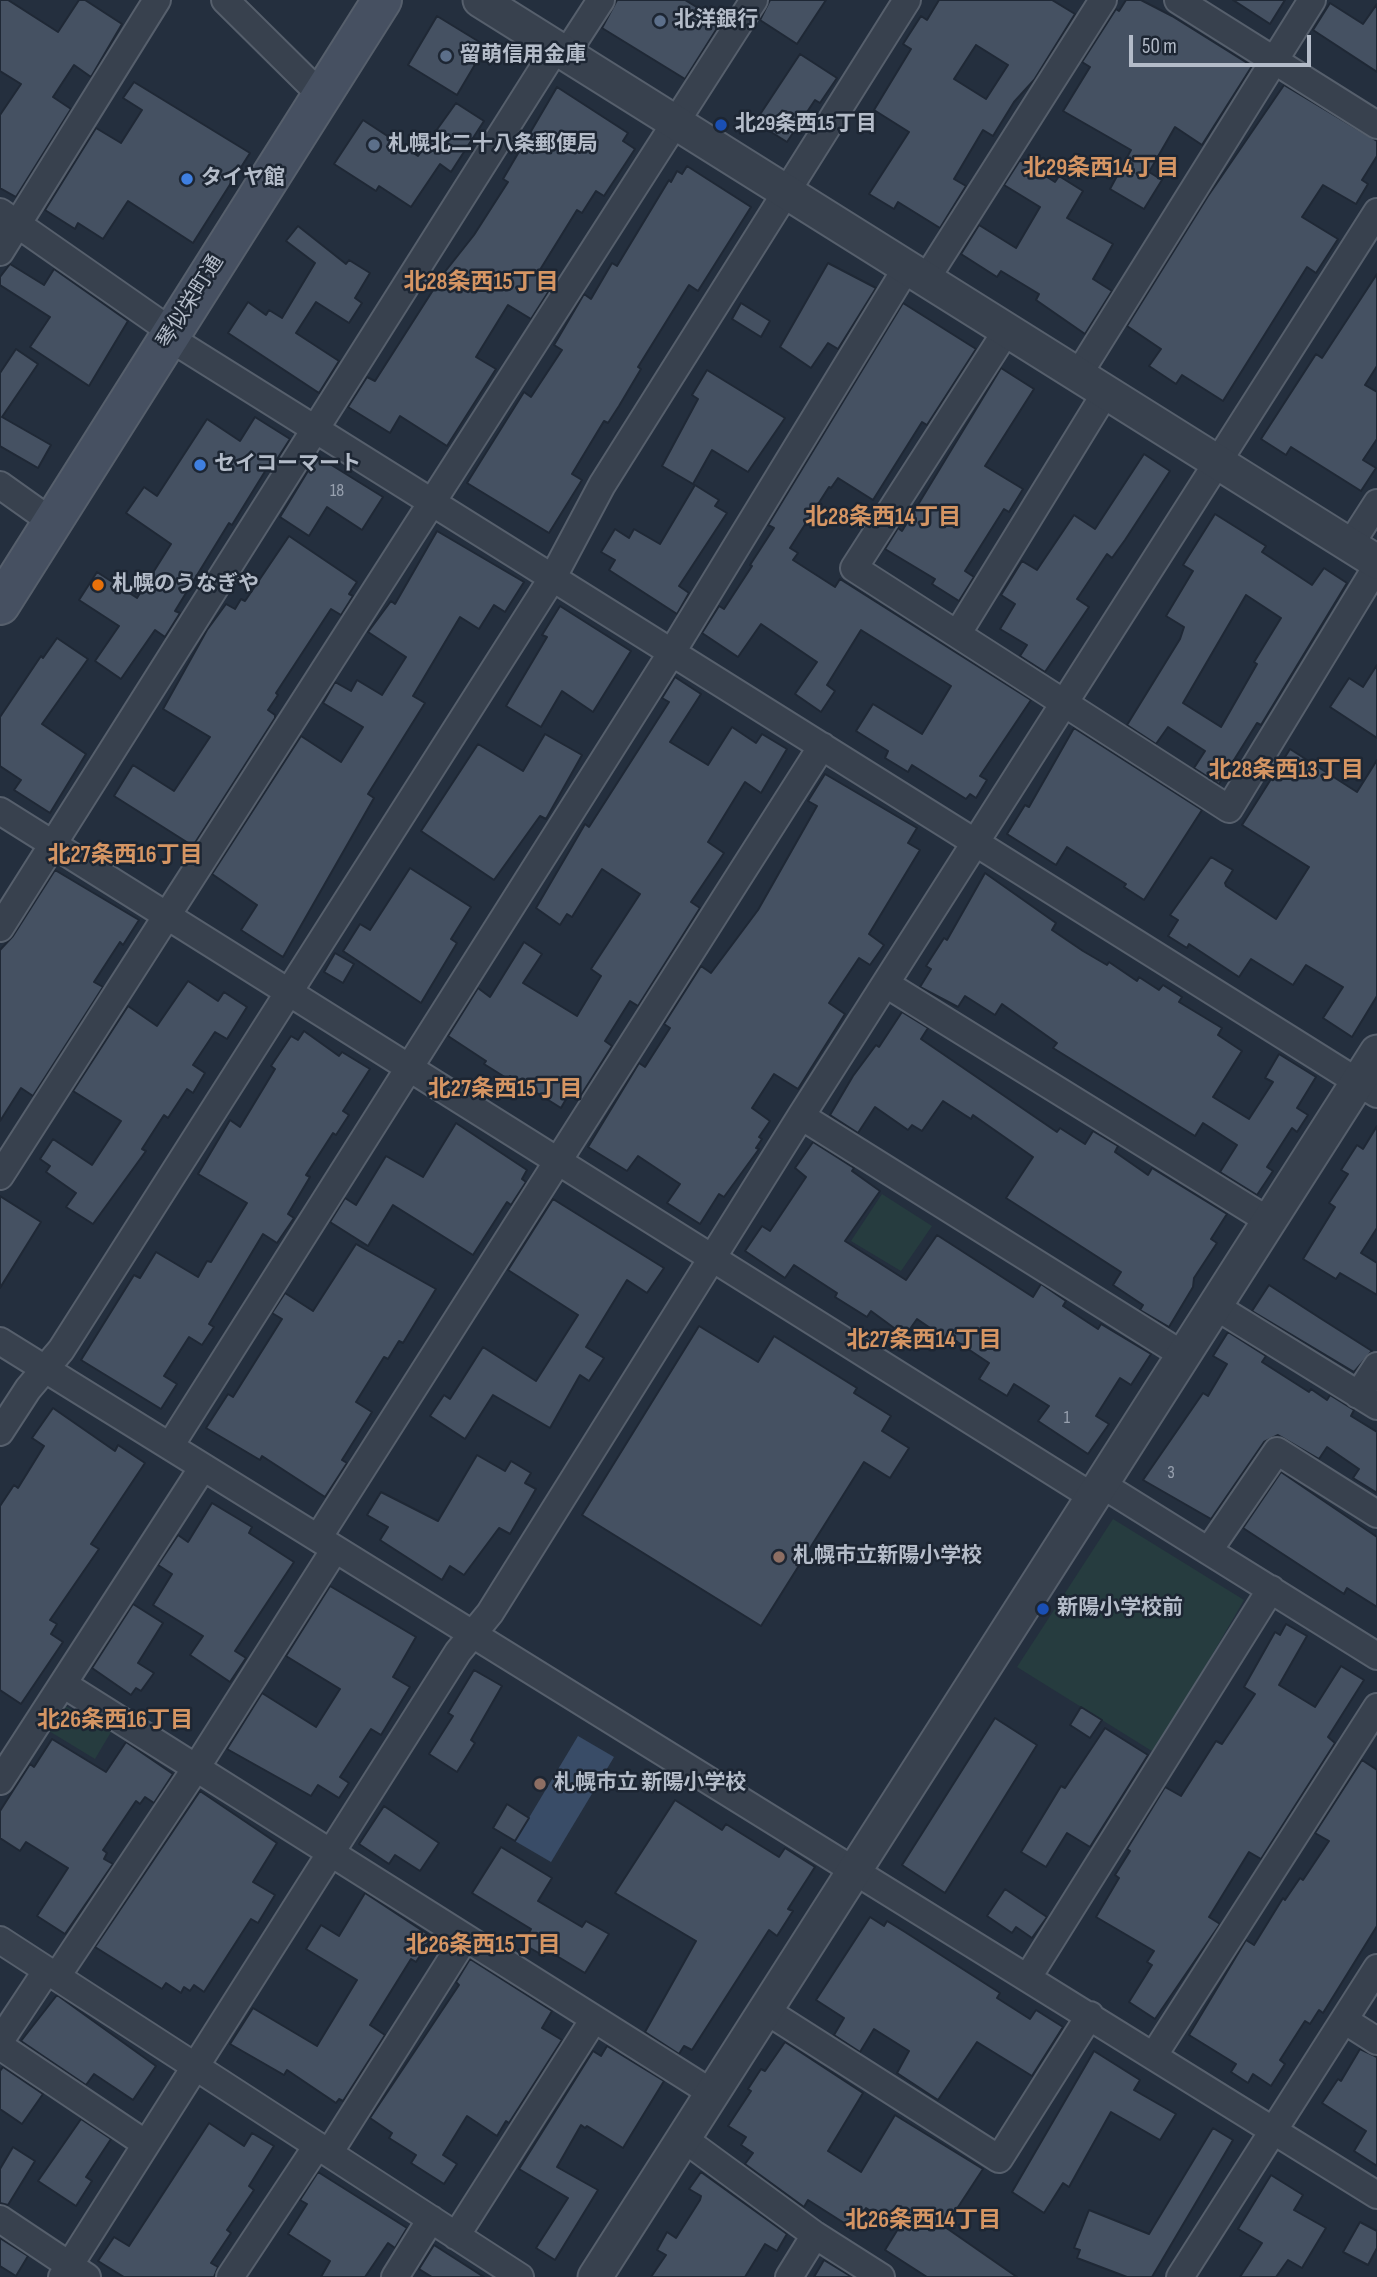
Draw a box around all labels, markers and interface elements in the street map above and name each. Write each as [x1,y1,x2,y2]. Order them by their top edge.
place label: 北洋銀行 [674,8,758,34]
marker: 北洋銀行 [652,13,668,29]
scale bar [1132,21,1314,65]
text: 50 m [1142,34,1177,59]
place label: 留萌信用金庫 [460,43,586,69]
marker: 留萌信用金庫 [438,48,454,64]
place label: 北29条西15丁目 [735,112,877,138]
marker: 北29条西15丁目 [713,117,729,133]
place label: 札幌北二十八条郵便局 [388,132,598,158]
marker: 札幌北二十八条郵便局 [366,137,382,153]
district label: 北29条西14丁目 [1023,155,1179,183]
place label: タイヤ館 [201,166,285,192]
marker: タイヤ館 [179,171,195,187]
street label: 琴似栄町通 [152,251,230,353]
district label: 北28条西15丁目 [403,269,559,297]
place label: セイコーマート [214,452,361,478]
marker: セイコーマート [192,457,208,473]
house number: 18 [330,480,344,502]
district label: 北28条西14丁目 [805,504,961,532]
place label: 札幌のうなぎや [112,572,259,598]
marker: 札幌のうなぎや [90,577,106,593]
district label: 北28条西13丁目 [1208,757,1364,785]
district label: 北27条西16丁目 [48,842,202,870]
district label: 北27条西15丁目 [428,1076,582,1104]
district label: 北27条西14丁目 [846,1327,1002,1355]
house number: 1 [1064,1407,1070,1429]
house number: 3 [1167,1462,1175,1484]
place label: 札幌市立新陽小学校 [793,1544,982,1570]
marker: 札幌市立新陽小学校 [771,1549,787,1565]
place label: 新陽小学校前 [1057,1596,1183,1622]
marker: 新陽小学校前 [1035,1601,1051,1617]
district label: 北26条西16丁目 [37,1707,193,1735]
place label: 札幌市立 新陽小学校 [554,1771,746,1797]
marker: 札幌市立 新陽小学校 [532,1776,548,1792]
district label: 北26条西15丁目 [405,1932,561,1960]
district label: 北26条西14丁目 [845,2207,1001,2235]

